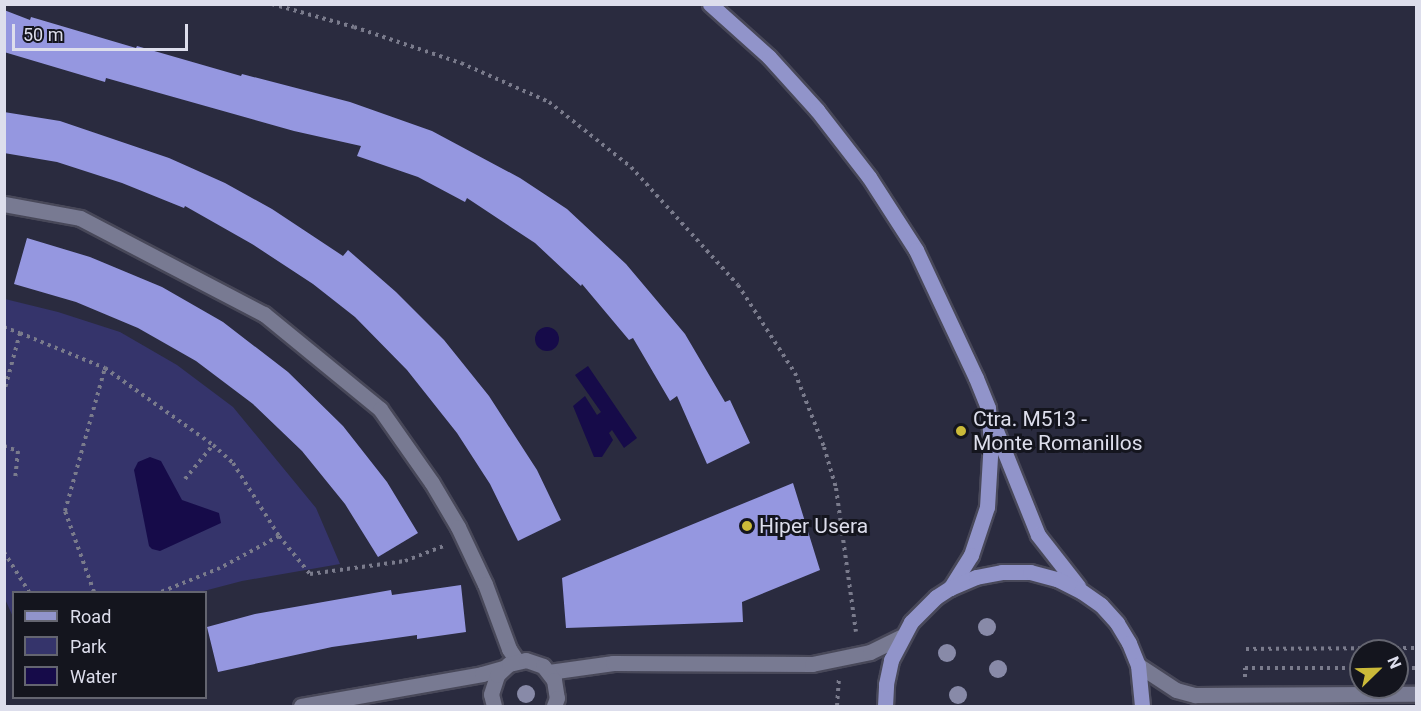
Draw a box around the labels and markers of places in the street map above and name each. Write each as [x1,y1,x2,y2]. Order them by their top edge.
place label: Ctra. M513 - Monte Romanillos [973,406,1143,456]
marker: Ctra. M513 - Monte Romanillos [954,424,968,438]
place label: Hiper Usera [759,513,868,539]
marker: Hiper Usera [740,519,754,533]

